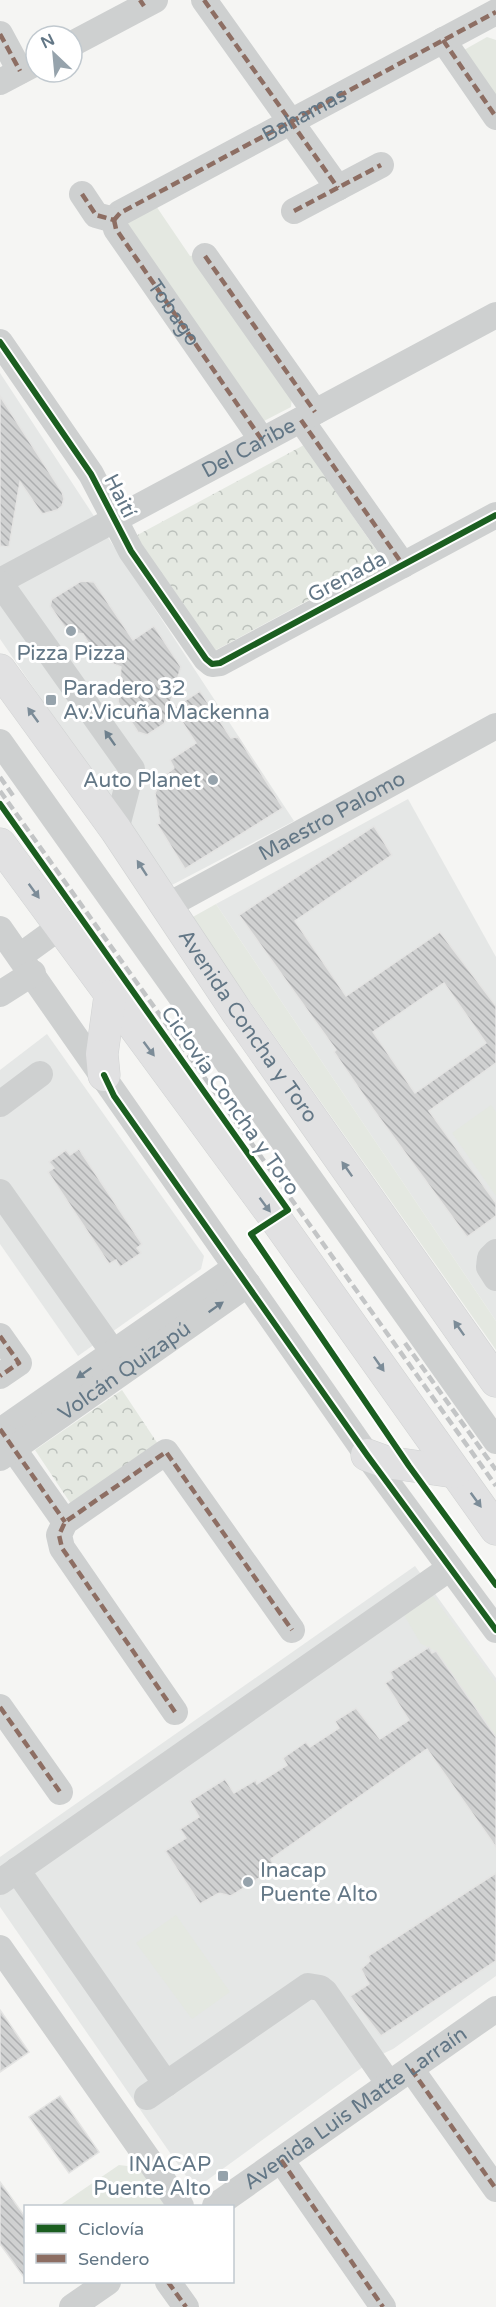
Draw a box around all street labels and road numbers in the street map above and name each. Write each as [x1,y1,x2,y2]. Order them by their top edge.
street label: Bahamas [258,82,351,147]
street label: Tobago [142,275,206,351]
street label: Del Caribe [197,412,300,483]
street label: Haití [98,470,142,522]
street label: Grenada [304,546,390,608]
street label: Maestro Palomo [254,766,410,866]
street label: Avenida Concha y Toro [173,925,323,1127]
street label: Ciclovía Concha y Toro [155,1002,305,1200]
street label: Volcán Quizapú [53,1316,195,1426]
street label: Avenida Luis Matte Larraín [239,2021,472,2195]

